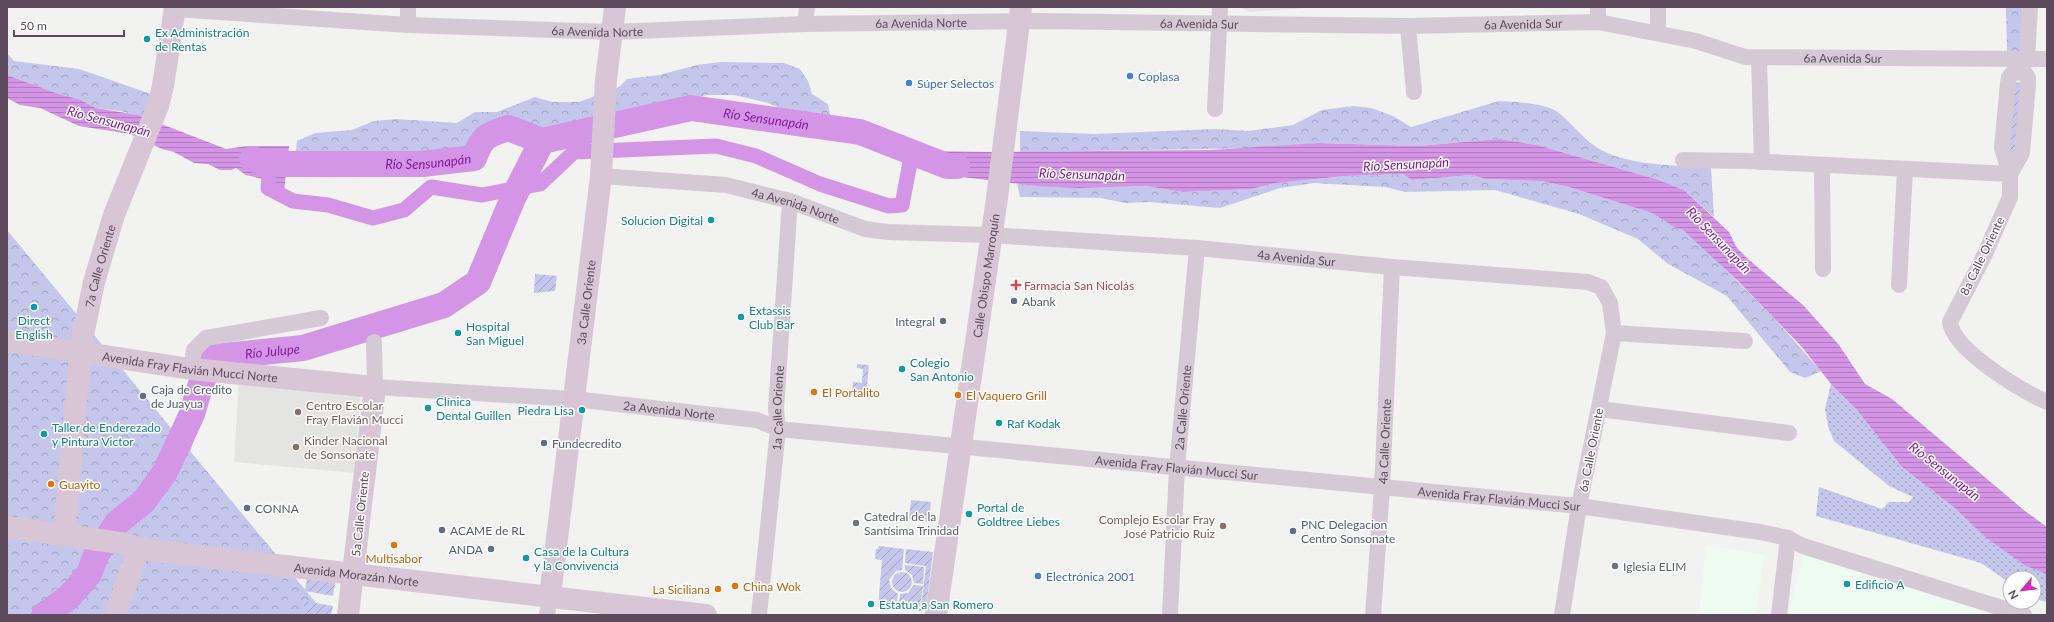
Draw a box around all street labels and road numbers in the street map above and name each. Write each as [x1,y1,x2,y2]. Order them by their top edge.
street label: 6a Avenida Norte [875,14,967,31]
street label: 6a Avenida Sur [1160,15,1239,31]
street label: 6a Avenida Sur [1484,15,1563,32]
street label: 6a Avenida Norte [551,22,644,40]
street label: 6a Avenida Sur [1803,50,1883,65]
street label: 4a Avenida Norte [750,184,842,226]
street label: Calle Obispo Marroquín [969,213,1002,339]
street label: 8a Calle Oriente [1957,214,2007,298]
street label: 7a Calle Oriente [81,223,118,309]
street label: 4a Avenida Sur [1257,246,1337,269]
street label: 3a Calle Oriente [573,259,598,345]
street label: Avenida Fray Flavián Mucci Norte [101,348,279,385]
street label: 2a Calle Oriente [1171,364,1194,451]
street label: 1a Calle Oriente [768,365,786,451]
street label: 2a Avenida Norte [623,397,715,423]
street label: 4a Calle Oriente [1375,398,1394,484]
street label: 6a Calle Oriente [1575,407,1607,493]
street label: Avenida Fray Flavián Mucci Sur [1095,452,1259,483]
street label: 5a Calle Oriente [348,471,372,557]
street label: Avenida Fray Flavián Mucci Sur [1417,483,1582,514]
street label: Avenida Morazán Norte [293,560,419,589]

